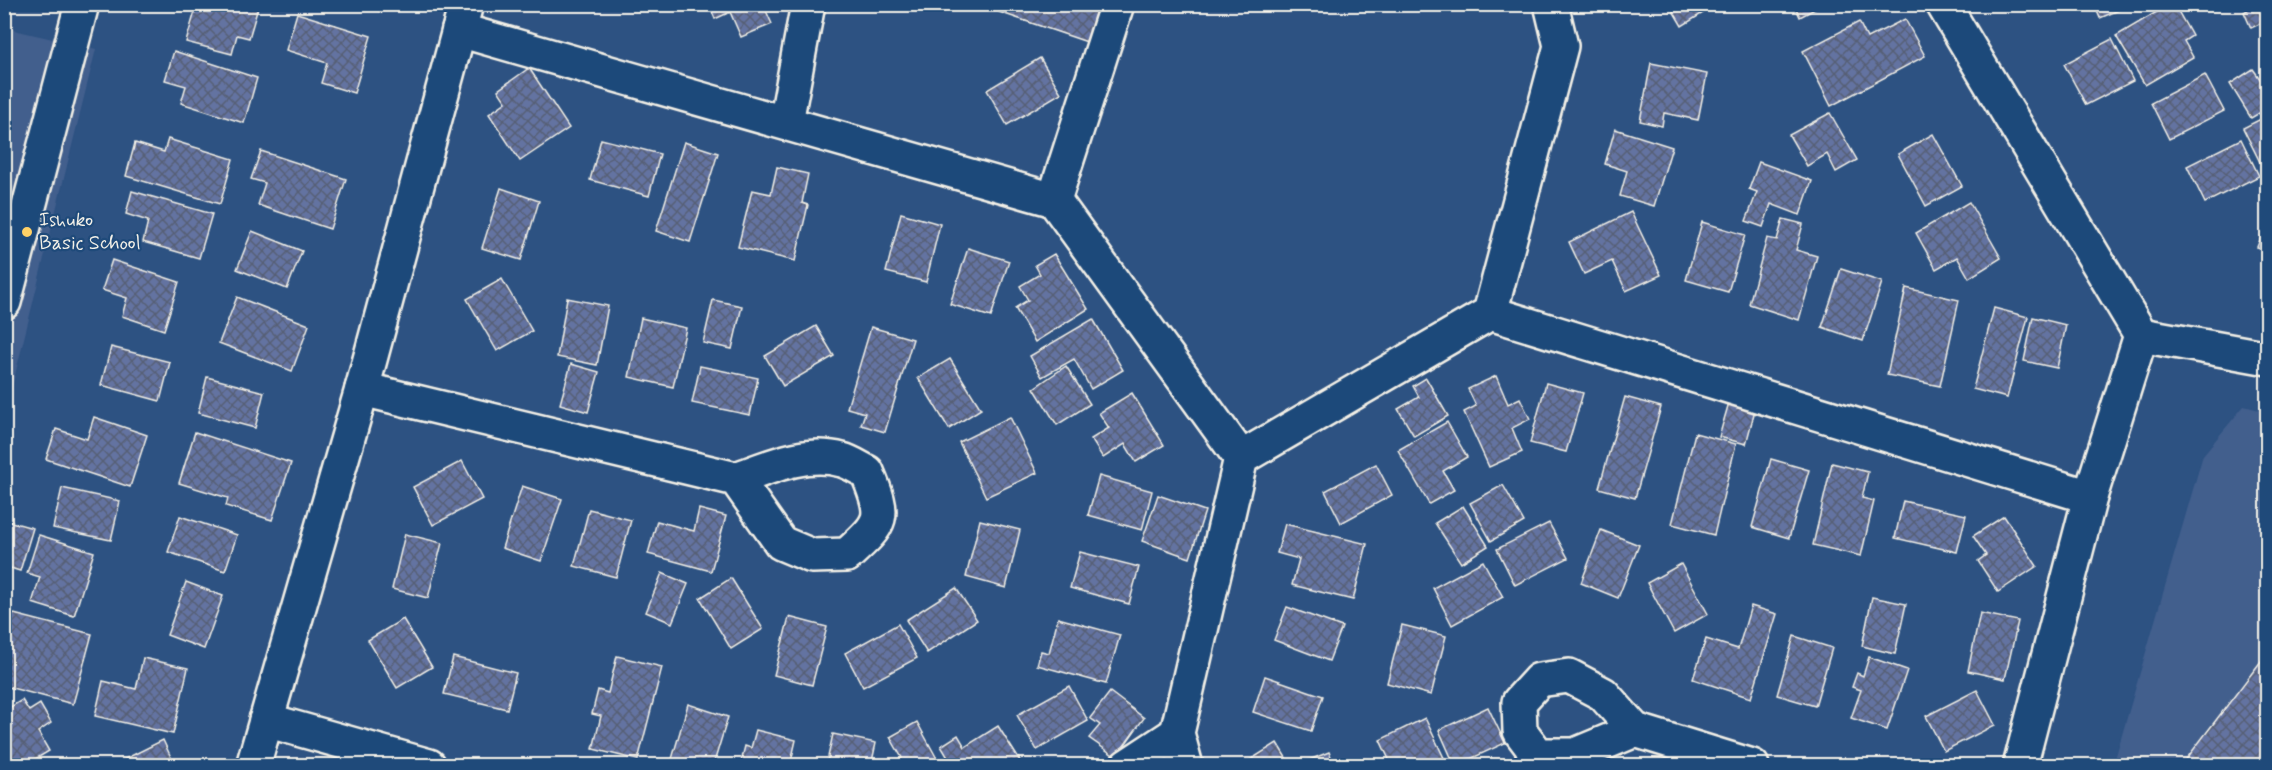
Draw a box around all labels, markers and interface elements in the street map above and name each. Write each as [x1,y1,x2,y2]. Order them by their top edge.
place label: Ishuko Basic School [39,207,141,257]
marker: Ishuko Basic School [20,225,34,239]

